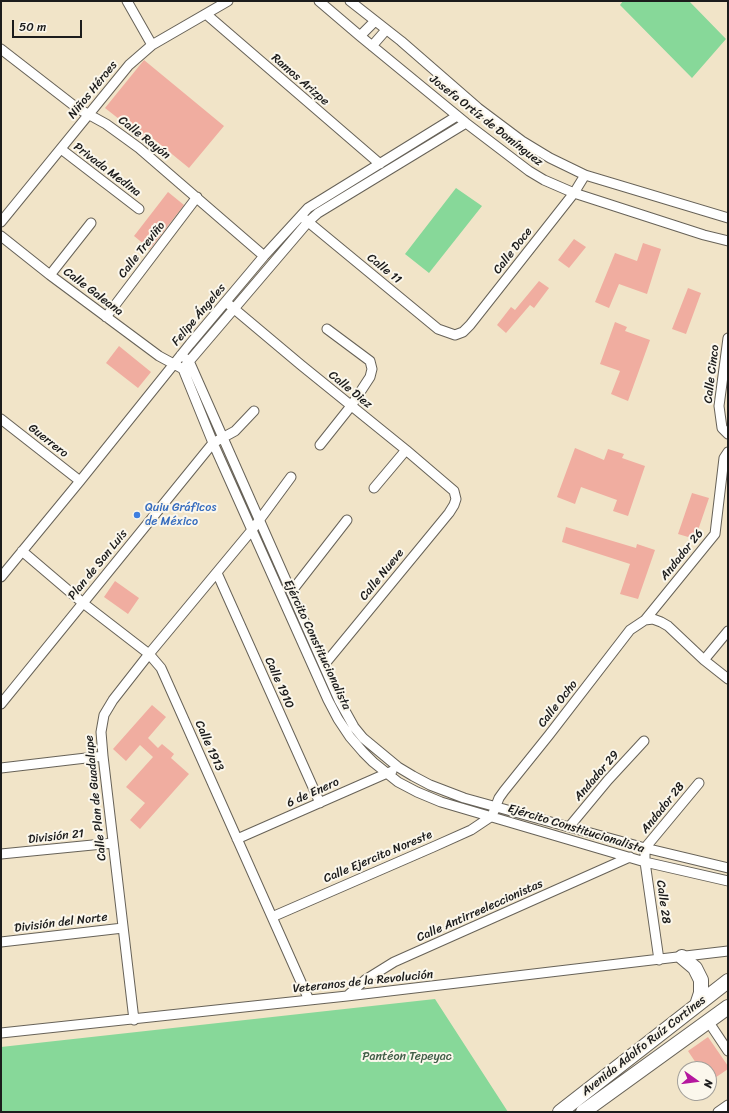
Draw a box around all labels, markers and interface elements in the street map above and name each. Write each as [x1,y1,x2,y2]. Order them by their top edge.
scale bar [14,12,84,38]
text: 50 m [19,16,46,38]
street label: Ramos Arizpe [268,51,332,109]
street label: Niños Héroes [65,58,121,122]
street label: Josefa Ortíz de Domínguez [427,72,545,170]
street label: Calle Rayón [115,113,173,163]
street label: Privada Medina [70,140,144,200]
street label: Calle Treviño [116,219,168,281]
street label: Calle Doce [490,225,536,277]
street label: Calle 11 [364,251,404,287]
street label: Calle Galeana [60,265,126,319]
street label: Felipe Ángeles [169,281,229,349]
street label: Calle Cinco [701,344,723,404]
street label: Calle Diez [325,368,375,412]
street label: Guerrero [25,421,71,461]
place label: Quiu Gráficos de México [145,501,216,529]
marker: Quiu Gráficos de México [132,510,142,520]
street label: Plan de San Luis [65,527,131,603]
street label: Andador 26 [657,527,707,583]
street label: Calle Nueve [357,546,407,604]
street label: Ejército Constitucionalista [280,578,354,712]
street label: Calle 1910 [261,655,297,711]
street label: Calle Ocho [535,678,581,730]
street label: Calle 1913 [191,718,227,774]
street label: Calle Plan de Guadalupe [82,734,110,862]
street label: Andador 29 [571,748,623,804]
street label: 6 de Enero [285,775,341,811]
street label: Andador 28 [638,780,688,836]
street label: Ejército Constitucionalista [506,801,646,857]
street label: División 21 [27,827,85,847]
street label: Calle Ejercito Noreste [322,828,434,886]
street label: Calle Antirreeleccionistas [415,877,545,945]
street label: Calle 28 [653,879,673,925]
street label: División del Norte [14,910,108,936]
street label: Veteranos de la Revolución [292,967,434,997]
street label: Avenida Adolfo Ruíz Cortines [579,993,709,1099]
park label: Pantéon Tepeyac [362,1050,452,1064]
north arrow [677,1061,717,1101]
text: N [698,1078,718,1090]

